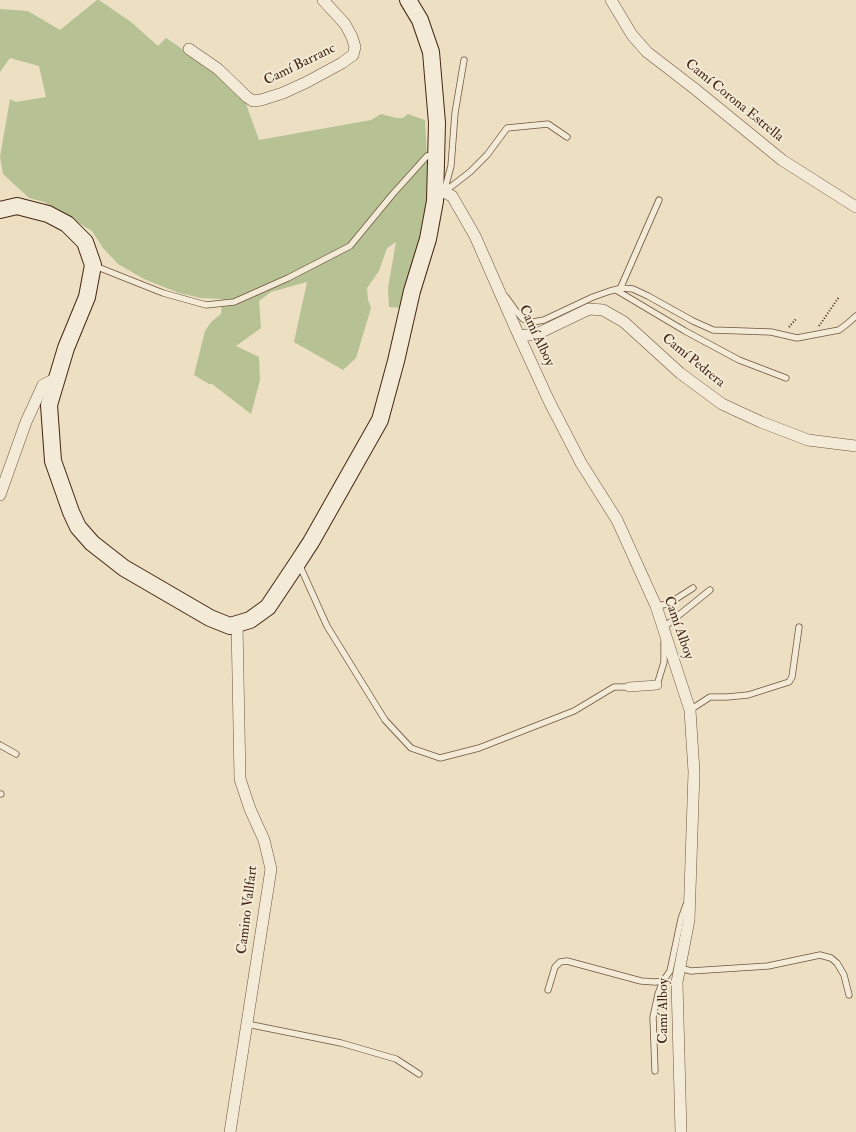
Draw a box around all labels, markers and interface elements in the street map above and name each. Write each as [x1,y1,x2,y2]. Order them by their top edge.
street label: Camí Barranc [262,40,338,90]
street label: Camí Corona Estrella [681,56,787,146]
street label: Camí Alboy [515,303,557,369]
street label: Camí Pedrera [658,331,728,391]
street label: Camí Alboy [659,594,697,662]
street label: Camino Vallfart [234,865,262,955]
street label: Camí Alboy [656,978,672,1044]

